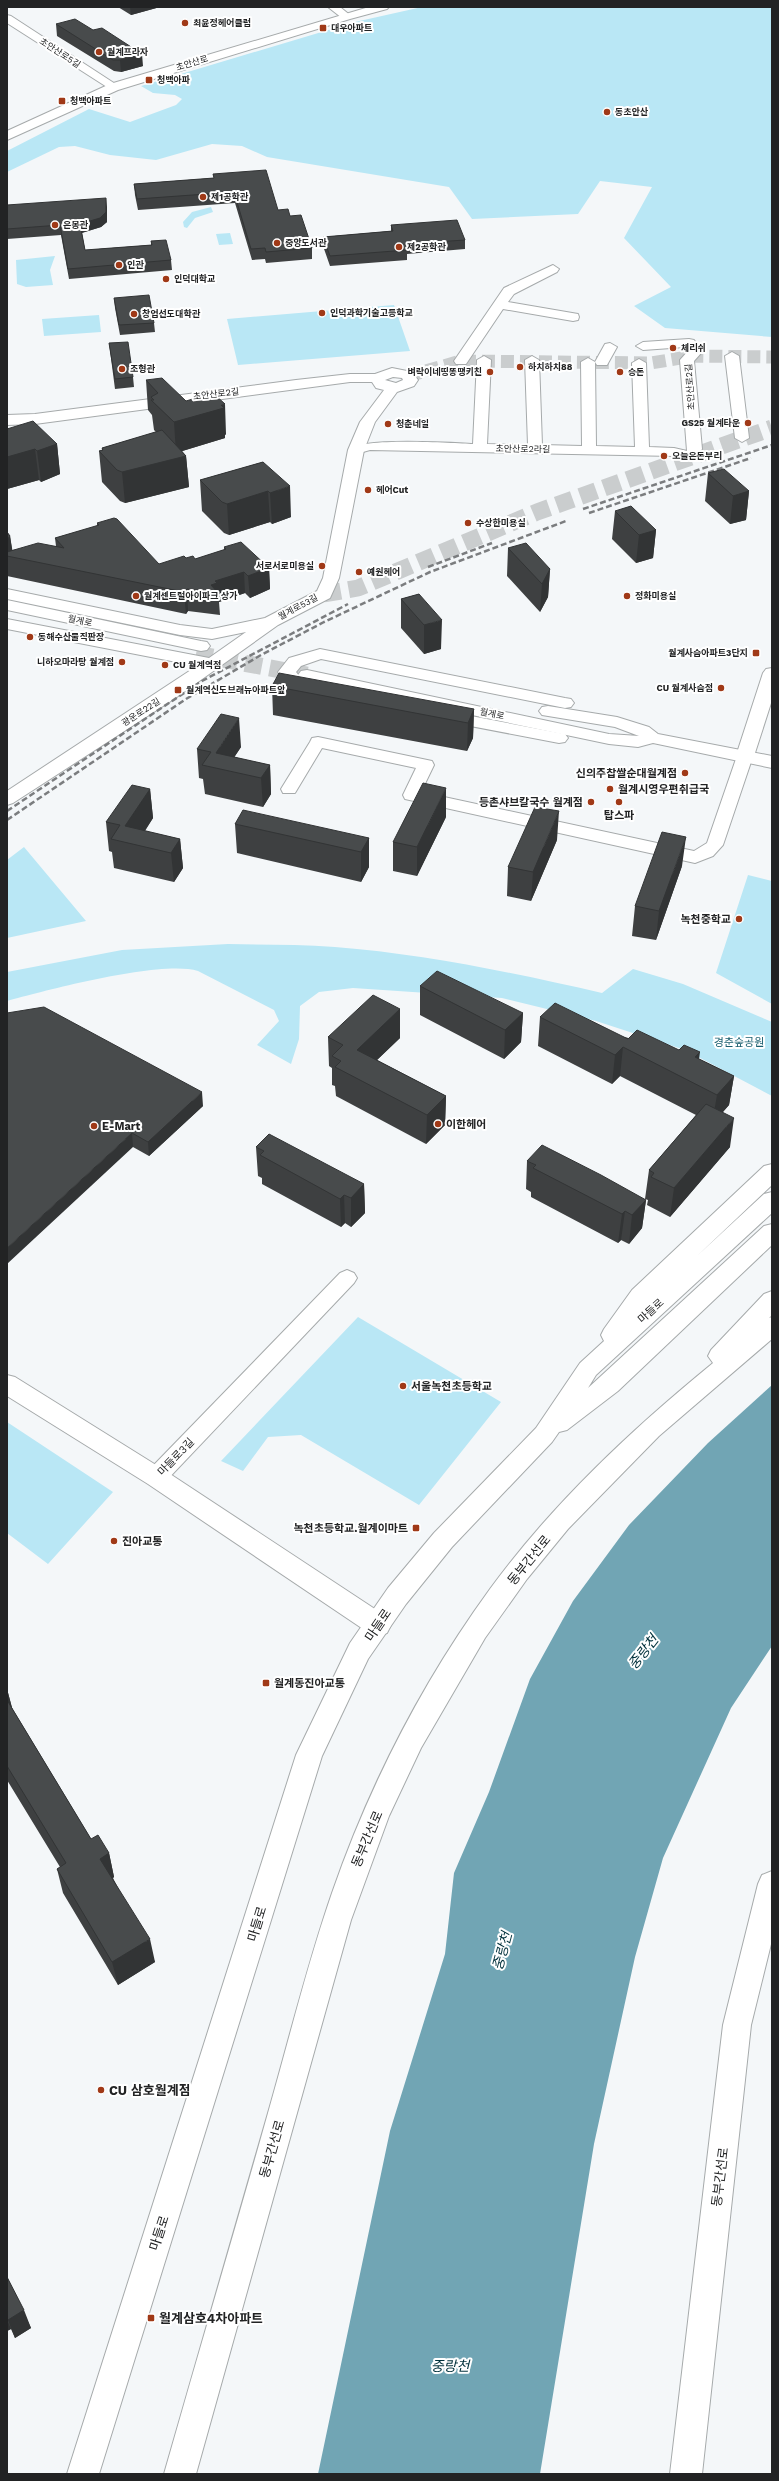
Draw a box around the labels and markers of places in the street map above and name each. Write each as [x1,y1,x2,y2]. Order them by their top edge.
marker: 최윤정헤어클럽 [180,18,190,28]
place label: 최윤정헤어클럽 [193,18,251,28]
marker: 대우아파트 [318,23,328,33]
place label: 대우아파트 [331,23,372,33]
marker: 월계프라자 [94,47,104,57]
place label: 월계프라자 [107,47,148,57]
marker: 청백아파 [144,75,154,85]
place label: 청백아파 [157,75,190,85]
marker: 청백아파트 [57,96,67,106]
place label: 청백아파트 [70,96,111,106]
marker: 동초안산 [602,107,612,117]
place label: 동초안산 [614,107,649,117]
place label: 제1공학관 [211,191,249,202]
marker: 제1공학관 [198,192,208,202]
marker: 은봉관 [50,220,60,230]
place label: 은봉관 [63,220,89,230]
marker: 중앙도서관 [272,238,282,248]
place label: 중앙도서관 [285,238,327,248]
place label: 제2공학관 [407,241,446,252]
marker: 제2공학관 [394,242,404,252]
marker: 인관 [114,260,124,270]
place label: 인관 [127,260,144,270]
place label: 인덕대학교 [174,273,215,284]
marker: 인덕대학교 [161,274,171,284]
place label: 인덕과학기술고등학교 [330,307,413,318]
place label: 창업선도대학관 [142,308,201,319]
marker: 인덕과학기술고등학교 [317,308,327,318]
marker: 창업선도대학관 [129,309,139,319]
marker: 체리쉬 [668,343,678,353]
place label: 체리쉬 [681,343,706,353]
marker: 하치하치88 [515,362,525,372]
place label: 하치하치88 [528,362,573,372]
marker: 조형관 [117,364,127,374]
place label: 조형관 [130,364,156,374]
place label: 벼락이네띵똥땡키친 [407,367,482,377]
marker: 벼락이네띵똥땡키친 [485,367,495,377]
marker: 승돈 [615,367,625,377]
place label: 승돈 [628,367,645,377]
place label: GS25 월계타운 [681,418,741,428]
marker: GS25 월계타운 [743,418,753,428]
marker: 청춘네일 [383,419,393,429]
place label: 청춘네일 [396,419,429,429]
marker: 오늘은돈부리 [659,451,669,461]
place label: 오늘은돈부리 [672,451,722,461]
marker: 헤어Cut [363,485,373,495]
place label: 헤어Cut [376,485,408,495]
place label: 수상한미용실 [476,517,526,528]
marker: 수상한미용실 [463,518,473,528]
place label: 서로서로미용실 [256,561,314,571]
marker: 서로서로미용실 [317,561,327,571]
marker: 예원헤어 [354,567,364,577]
place label: 예원헤어 [367,567,400,577]
marker: 월계센트럴아이파크 상가 [131,591,141,601]
place label: 월계센트럴아이파크 상가 [144,591,238,601]
marker: 정화미용실 [622,591,632,601]
place label: 정화미용실 [635,591,676,601]
marker: 동해수산물직판장 [25,632,35,642]
place label: 동해수산물직판장 [37,632,104,642]
place label: 월계사슴아파트3단지 [668,648,748,658]
marker: 월계사슴아파트3단지 [751,648,761,658]
place label: 니하오마라탕 월계점 [37,657,114,667]
marker: 니하오마라탕 월계점 [117,657,127,667]
marker: CU 월계역점 [160,660,170,670]
place label: CU 월계역점 [173,660,221,670]
place label: CU 월계사슴점 [657,683,713,693]
marker: CU 월계사슴점 [716,683,726,693]
marker: 월계역신도브래뉴아파트앞 [173,685,183,695]
place label: 월계역신도브래뉴아파트앞 [186,685,286,695]
place label: 신의주찹쌀순대월계점 [576,767,677,780]
marker: 신의주찹쌀순대월계점 [680,768,690,778]
place label: 월계시영우편취급국 [618,783,709,796]
marker: 월계시영우편취급국 [605,784,615,794]
place label: 등촌샤브칼국수 월계점 [479,796,583,809]
marker: 등촌샤브칼국수 월계점 [586,797,596,807]
marker: 탑스파 [614,797,624,807]
place label: 탑스파 [604,809,634,822]
place label: 녹천중학교 [680,913,731,926]
marker: 녹천중학교 [734,914,744,924]
place label: 이한헤어 [446,1118,486,1131]
marker: 이한헤어 [433,1119,443,1129]
place label: E-Mart [102,1120,140,1133]
marker: E-Mart [89,1121,99,1131]
place label: 서울녹천초등학교 [411,1380,492,1393]
marker: 서울녹천초등학교 [398,1381,408,1391]
place label: 녹천초등학교.월계이마트 [293,1522,408,1535]
marker: 녹천초등학교.월계이마트 [411,1523,421,1533]
place label: 진아교통 [122,1535,162,1548]
marker: 진아교통 [109,1536,119,1546]
place label: 월계동진아교통 [274,1677,345,1690]
marker: 월계동진아교통 [261,1678,271,1688]
place label: CU 삼호월계점 [109,2083,191,2098]
marker: CU 삼호월계점 [96,2085,106,2095]
place label: 월계삼호4차아파트 [159,2311,263,2326]
marker: 월계삼호4차아파트 [146,2313,156,2323]

